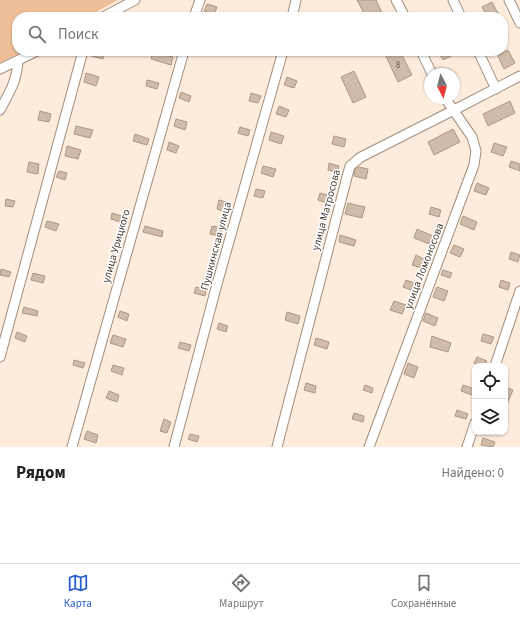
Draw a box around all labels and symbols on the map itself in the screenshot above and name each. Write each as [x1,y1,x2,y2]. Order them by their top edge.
house number: 8 [396,59,401,72]
north arrow [424,68,460,104]
street label: улица Матросова [308,168,344,252]
street label: Пушкинская улица [197,200,235,292]
street label: улица Урицкого [98,207,134,285]
street label: улица Ломоносова [401,221,447,311]

